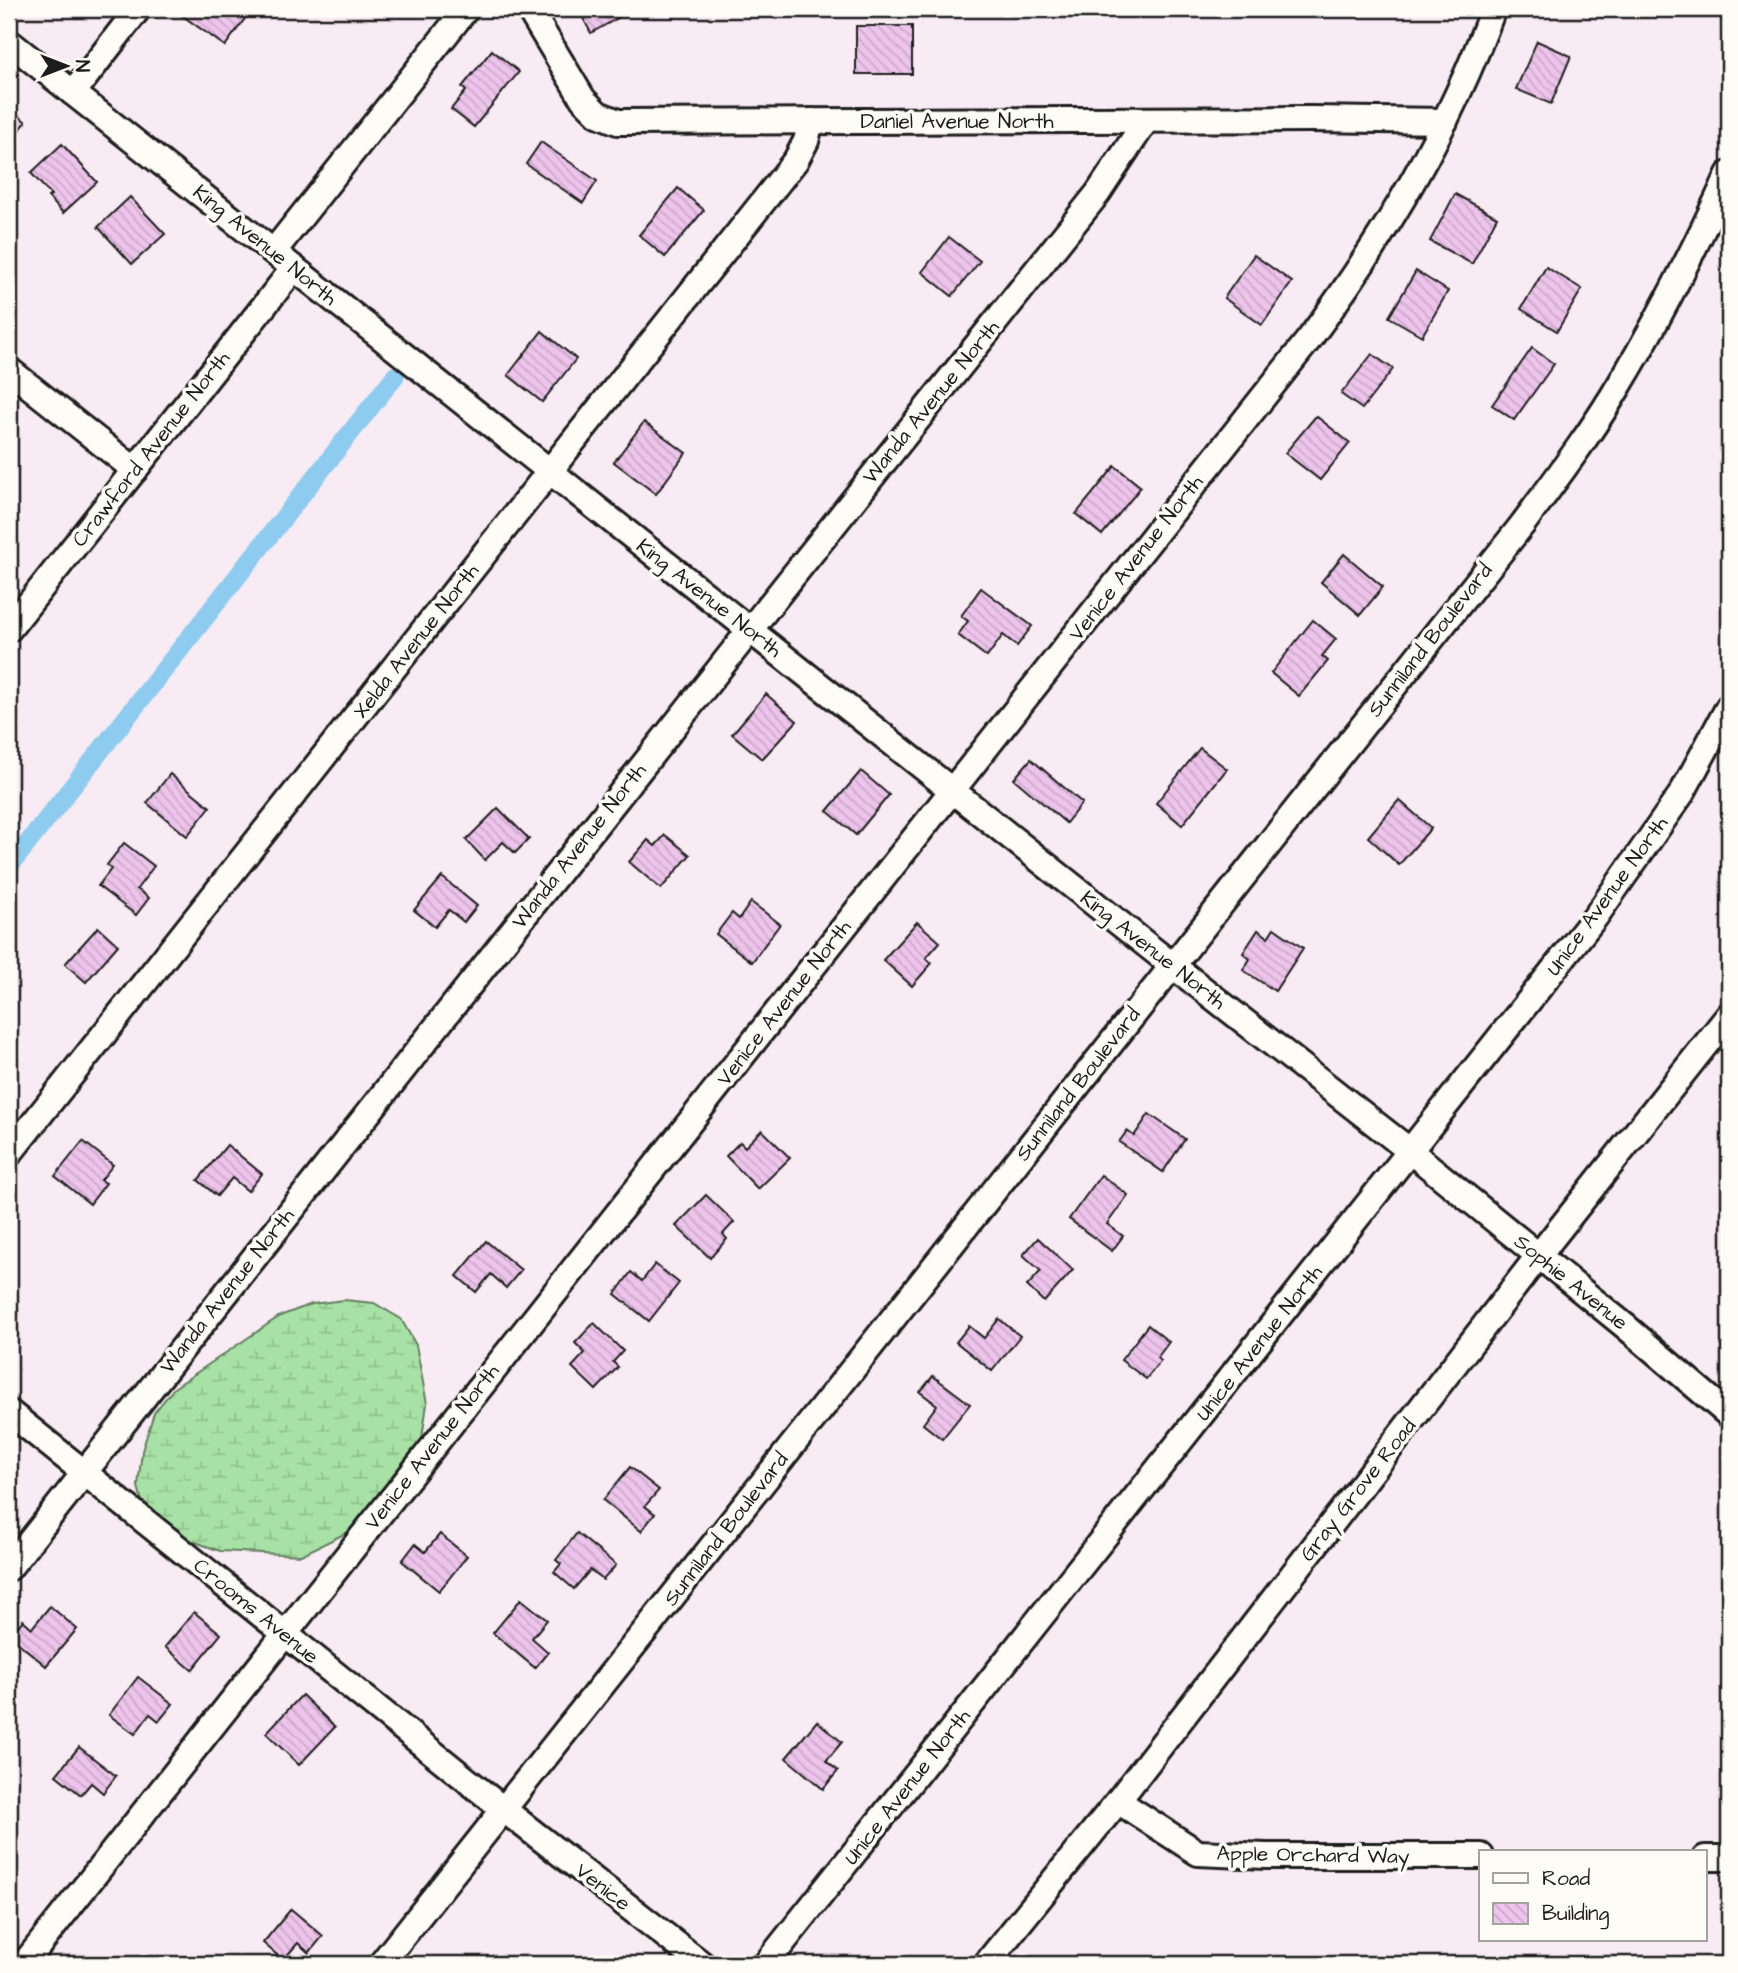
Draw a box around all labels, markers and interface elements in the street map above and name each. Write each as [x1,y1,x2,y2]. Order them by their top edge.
north arrow [32,32,102,102]
text: N [68,60,95,72]
street label: Daniel Avenue North [860,107,1054,136]
street label: King Avenue North [186,178,344,314]
street label: Wanda Avenue North [856,314,1006,490]
street label: Crawford Avenue North [65,345,237,553]
street label: Venice Avenue North [1062,468,1210,647]
street label: King Avenue North [629,532,788,666]
street label: Xelda Avenue North [346,557,486,724]
street label: Sunniland Boulevard [1361,557,1499,723]
street label: Wanda Avenue North [505,757,653,935]
street label: Unice Avenue North [1539,810,1675,982]
street label: King Avenue North [1073,884,1232,1018]
street label: Venice Avenue North [710,913,858,1092]
street label: Sunniland Boulevard [1009,1001,1147,1167]
street label: Wanda Avenue North [153,1202,301,1380]
street label: Sophie Avenue [1507,1227,1634,1338]
street label: Unice Avenue North [1189,1258,1329,1427]
street label: Venice Avenue North [358,1357,506,1536]
street label: Gray Grove Road [1293,1412,1425,1569]
street label: Sunniland Boulevard [657,1446,795,1612]
street label: Crooms Avenue [187,1551,325,1671]
street label: Unice Avenue North [837,1702,977,1871]
street label: Apple Orchard Way [1216,1839,1410,1873]
legend [1479,1850,1706,1941]
street label: Venice [569,1856,637,1918]
text: Road [1542,1864,1590,1893]
text: Building [1542,1899,1610,1930]

